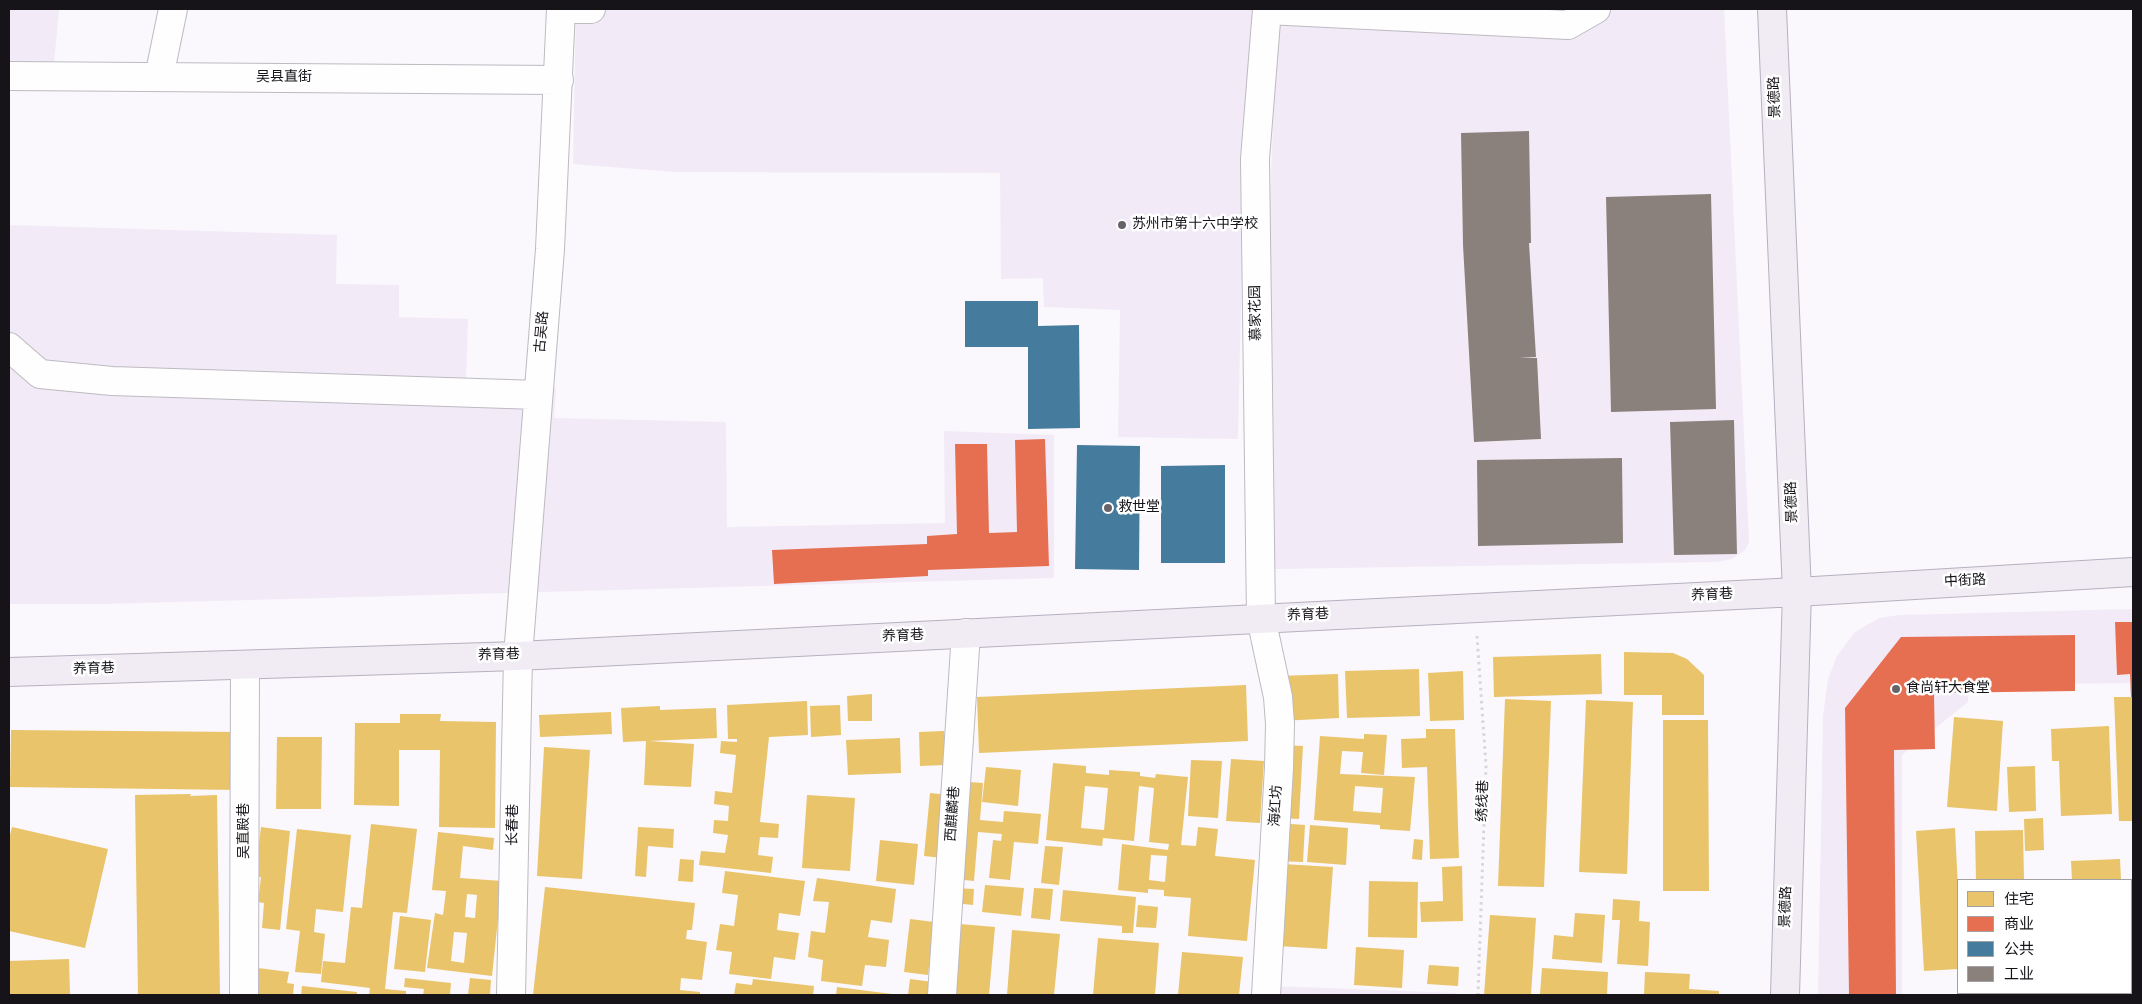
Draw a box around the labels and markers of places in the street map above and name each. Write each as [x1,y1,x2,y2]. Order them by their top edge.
place label: 苏州市第十六中学校 [1132,217,1258,233]
marker: 苏州市第十六中学校 [1116,219,1128,231]
place label: 救世堂 [1118,500,1160,516]
marker: 救世堂 [1102,502,1114,514]
place label: 食尚轩大食堂 [1906,681,1990,697]
marker: 食尚轩大食堂 [1890,683,1902,695]

